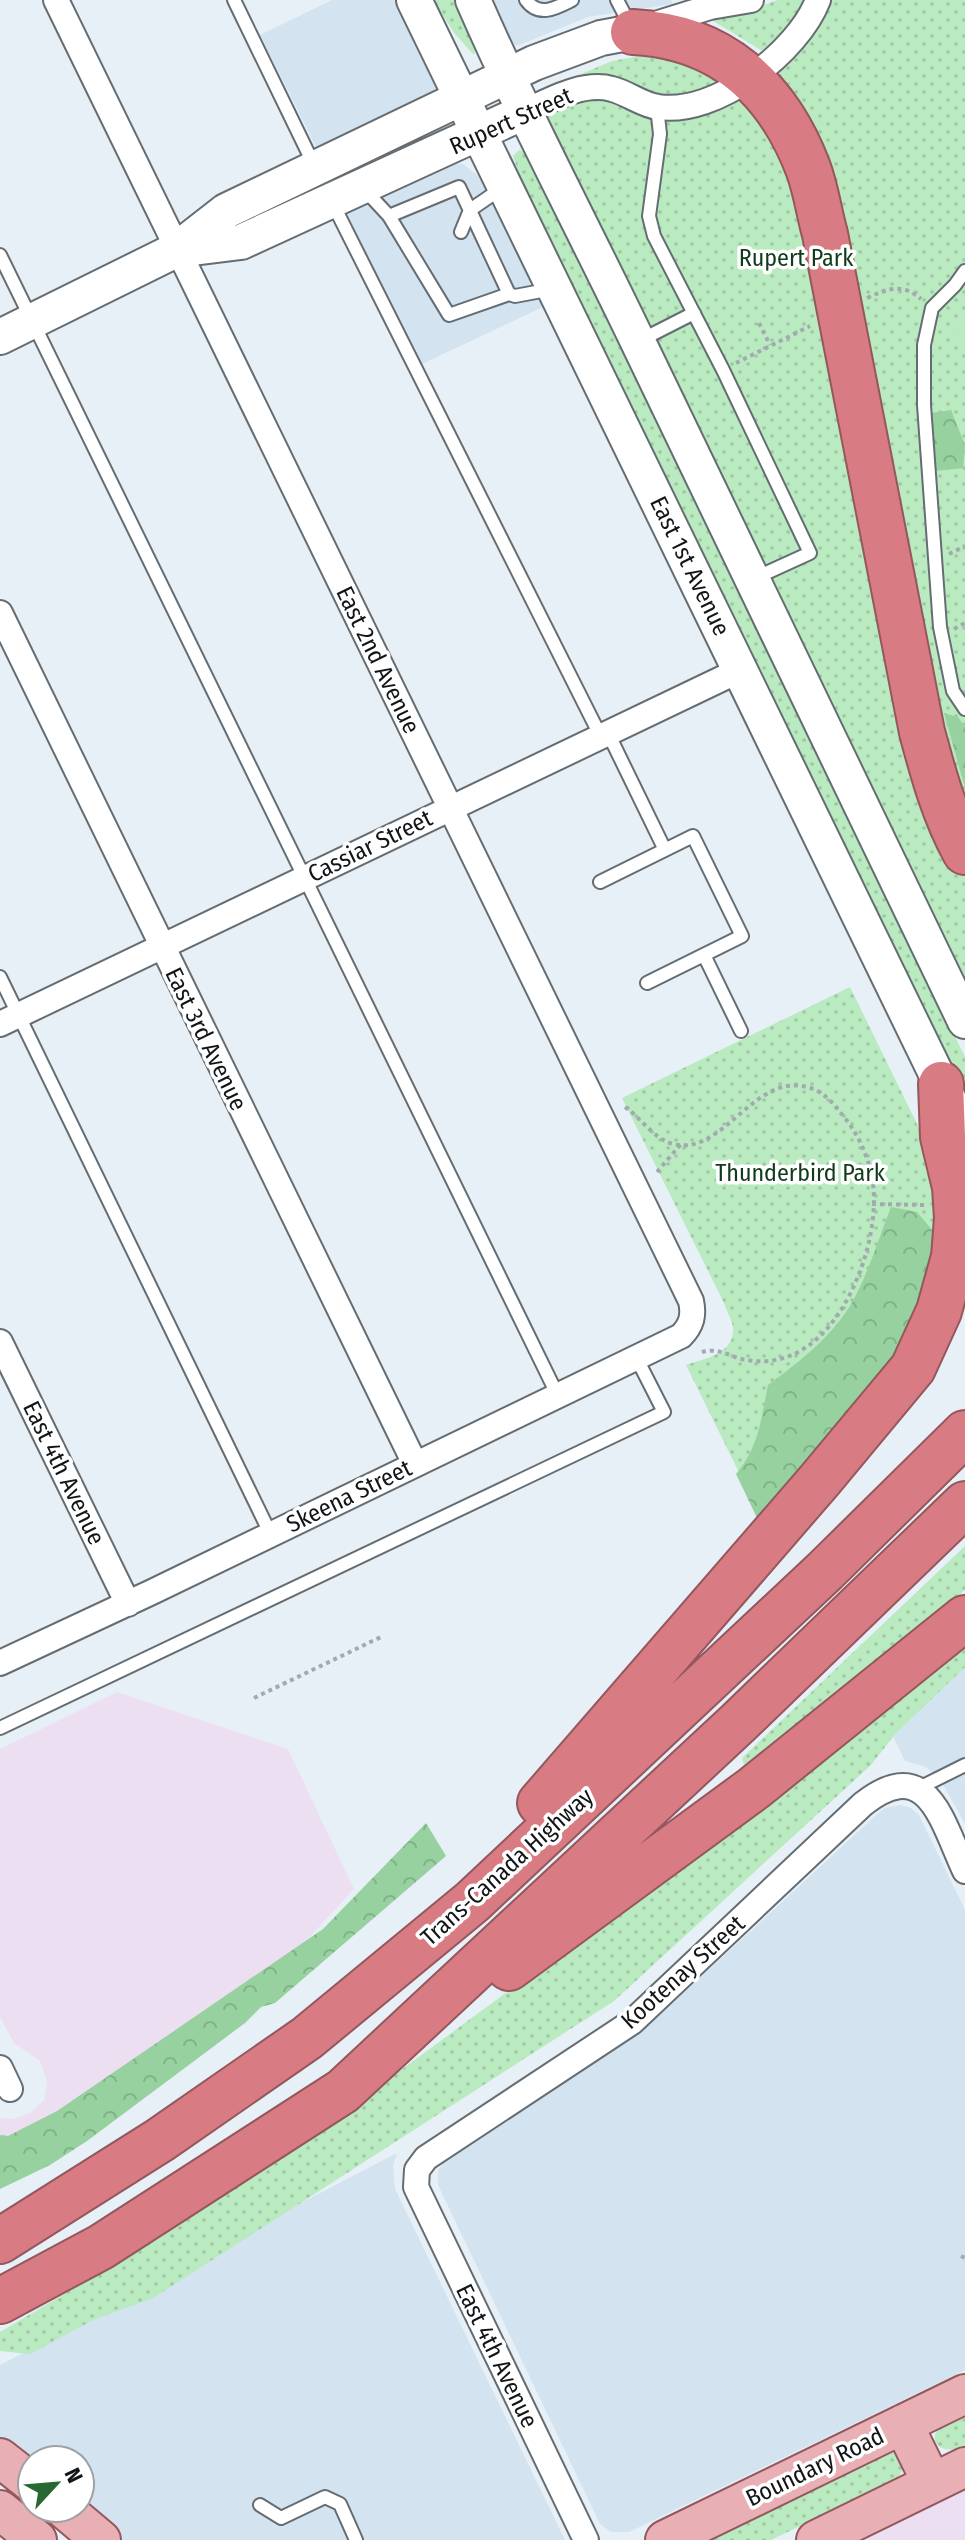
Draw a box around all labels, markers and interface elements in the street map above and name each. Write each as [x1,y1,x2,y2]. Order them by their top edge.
street label: Rupert Street [445,81,577,160]
park label: Rupert Park [739,244,854,272]
street label: East 1st Avenue [644,492,736,640]
street label: East 2nd Avenue [330,582,426,738]
street label: Cassiar Street [303,804,437,888]
street label: East 3rd Avenue [159,963,253,1115]
park label: Thunderbird Park [715,1159,886,1187]
street label: East 4th Avenue [17,1397,111,1549]
street label: Skeena Street [282,1454,416,1538]
street label: Trans-Canada Highway [415,1782,599,1952]
street label: Kootenay Street [616,1909,751,2035]
street label: East 4th Avenue [450,2280,544,2432]
street label: Boundary Road [741,2422,889,2512]
north arrow [16,2444,96,2524]
text: N [59,2464,89,2487]

